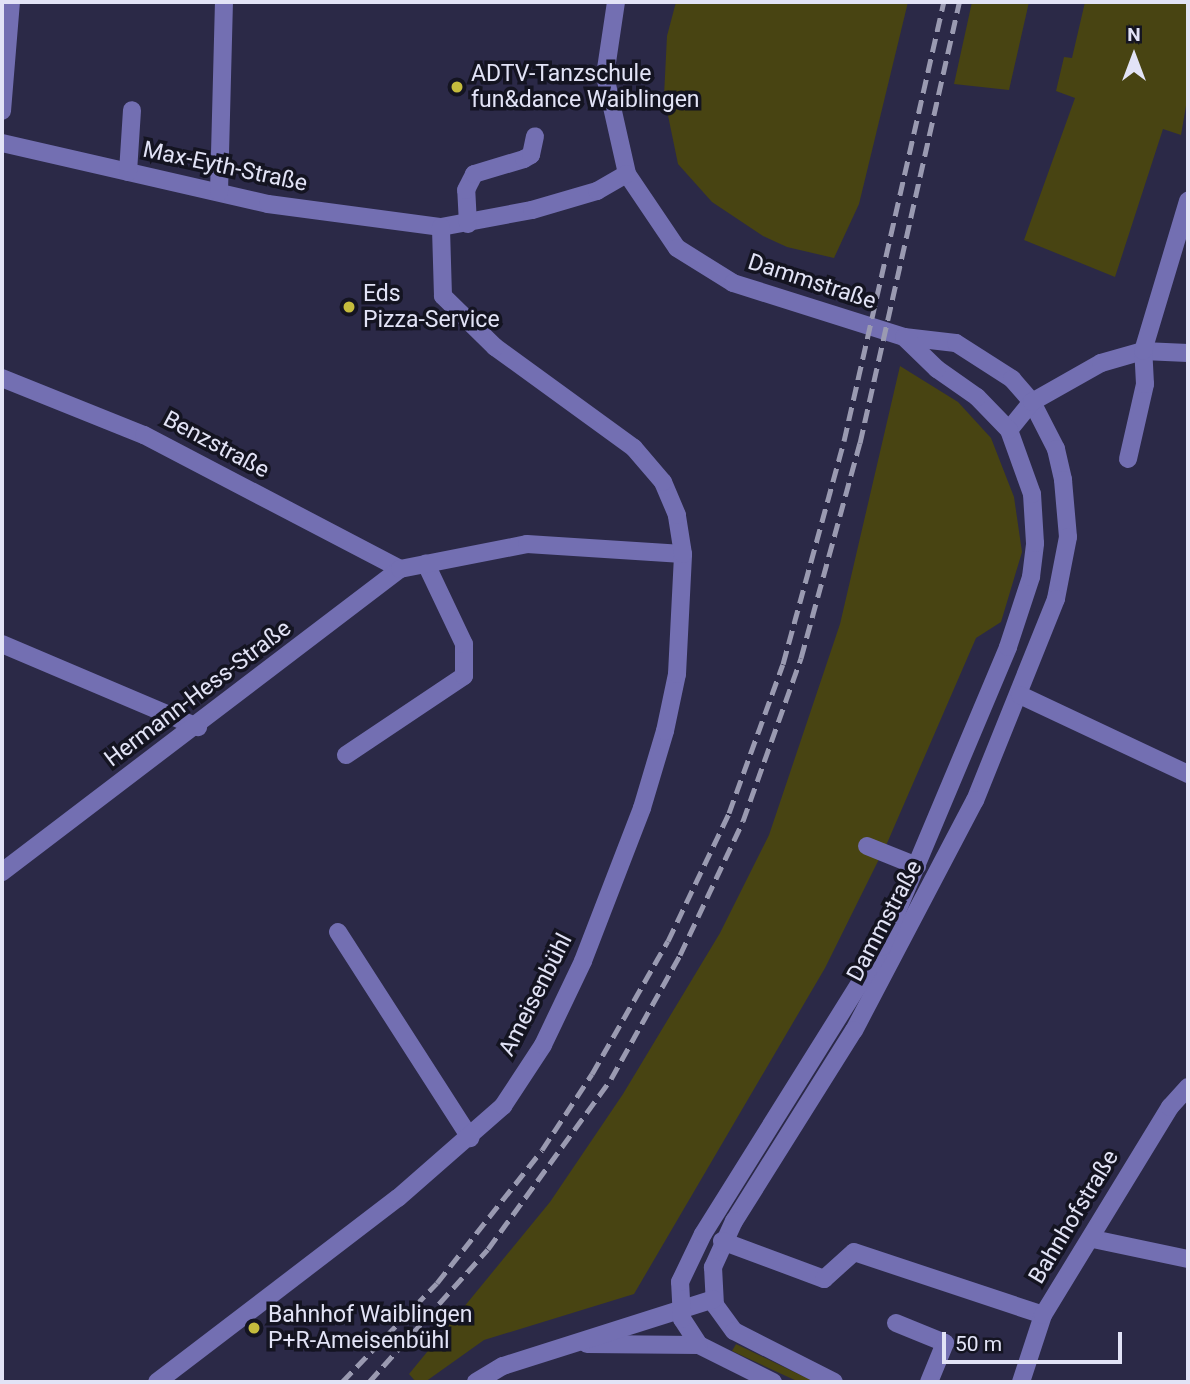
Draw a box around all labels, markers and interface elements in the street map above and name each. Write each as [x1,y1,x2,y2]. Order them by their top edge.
north arrow [1099,21,1169,91]
text: N [1127,23,1141,46]
place label: ADTV-Tanzschule fun&dance Waiblingen [471,60,700,114]
marker: ADTV-Tanzschule fun&dance Waiblingen [449,79,465,95]
street label: Max-Eyth-Straße [140,136,310,198]
street label: Dammstraße [744,248,880,316]
place label: Eds Pizza-Service [363,280,500,334]
marker: Eds Pizza-Service [341,299,357,315]
street label: Benzstraße [158,406,274,484]
street label: Hermann-Hess-Straße [99,615,297,773]
street label: Dammstraße [842,856,928,986]
street label: Ameisenbühl [493,929,579,1061]
street label: Bahnhofstraße [1023,1145,1125,1289]
place label: Bahnhof Waiblingen P+R-Ameisenbühl [268,1301,472,1355]
scale bar [945,1318,1125,1362]
marker: Bahnhof Waiblingen P+R-Ameisenbühl [246,1320,262,1336]
text: 50 m [955,1332,1002,1356]

